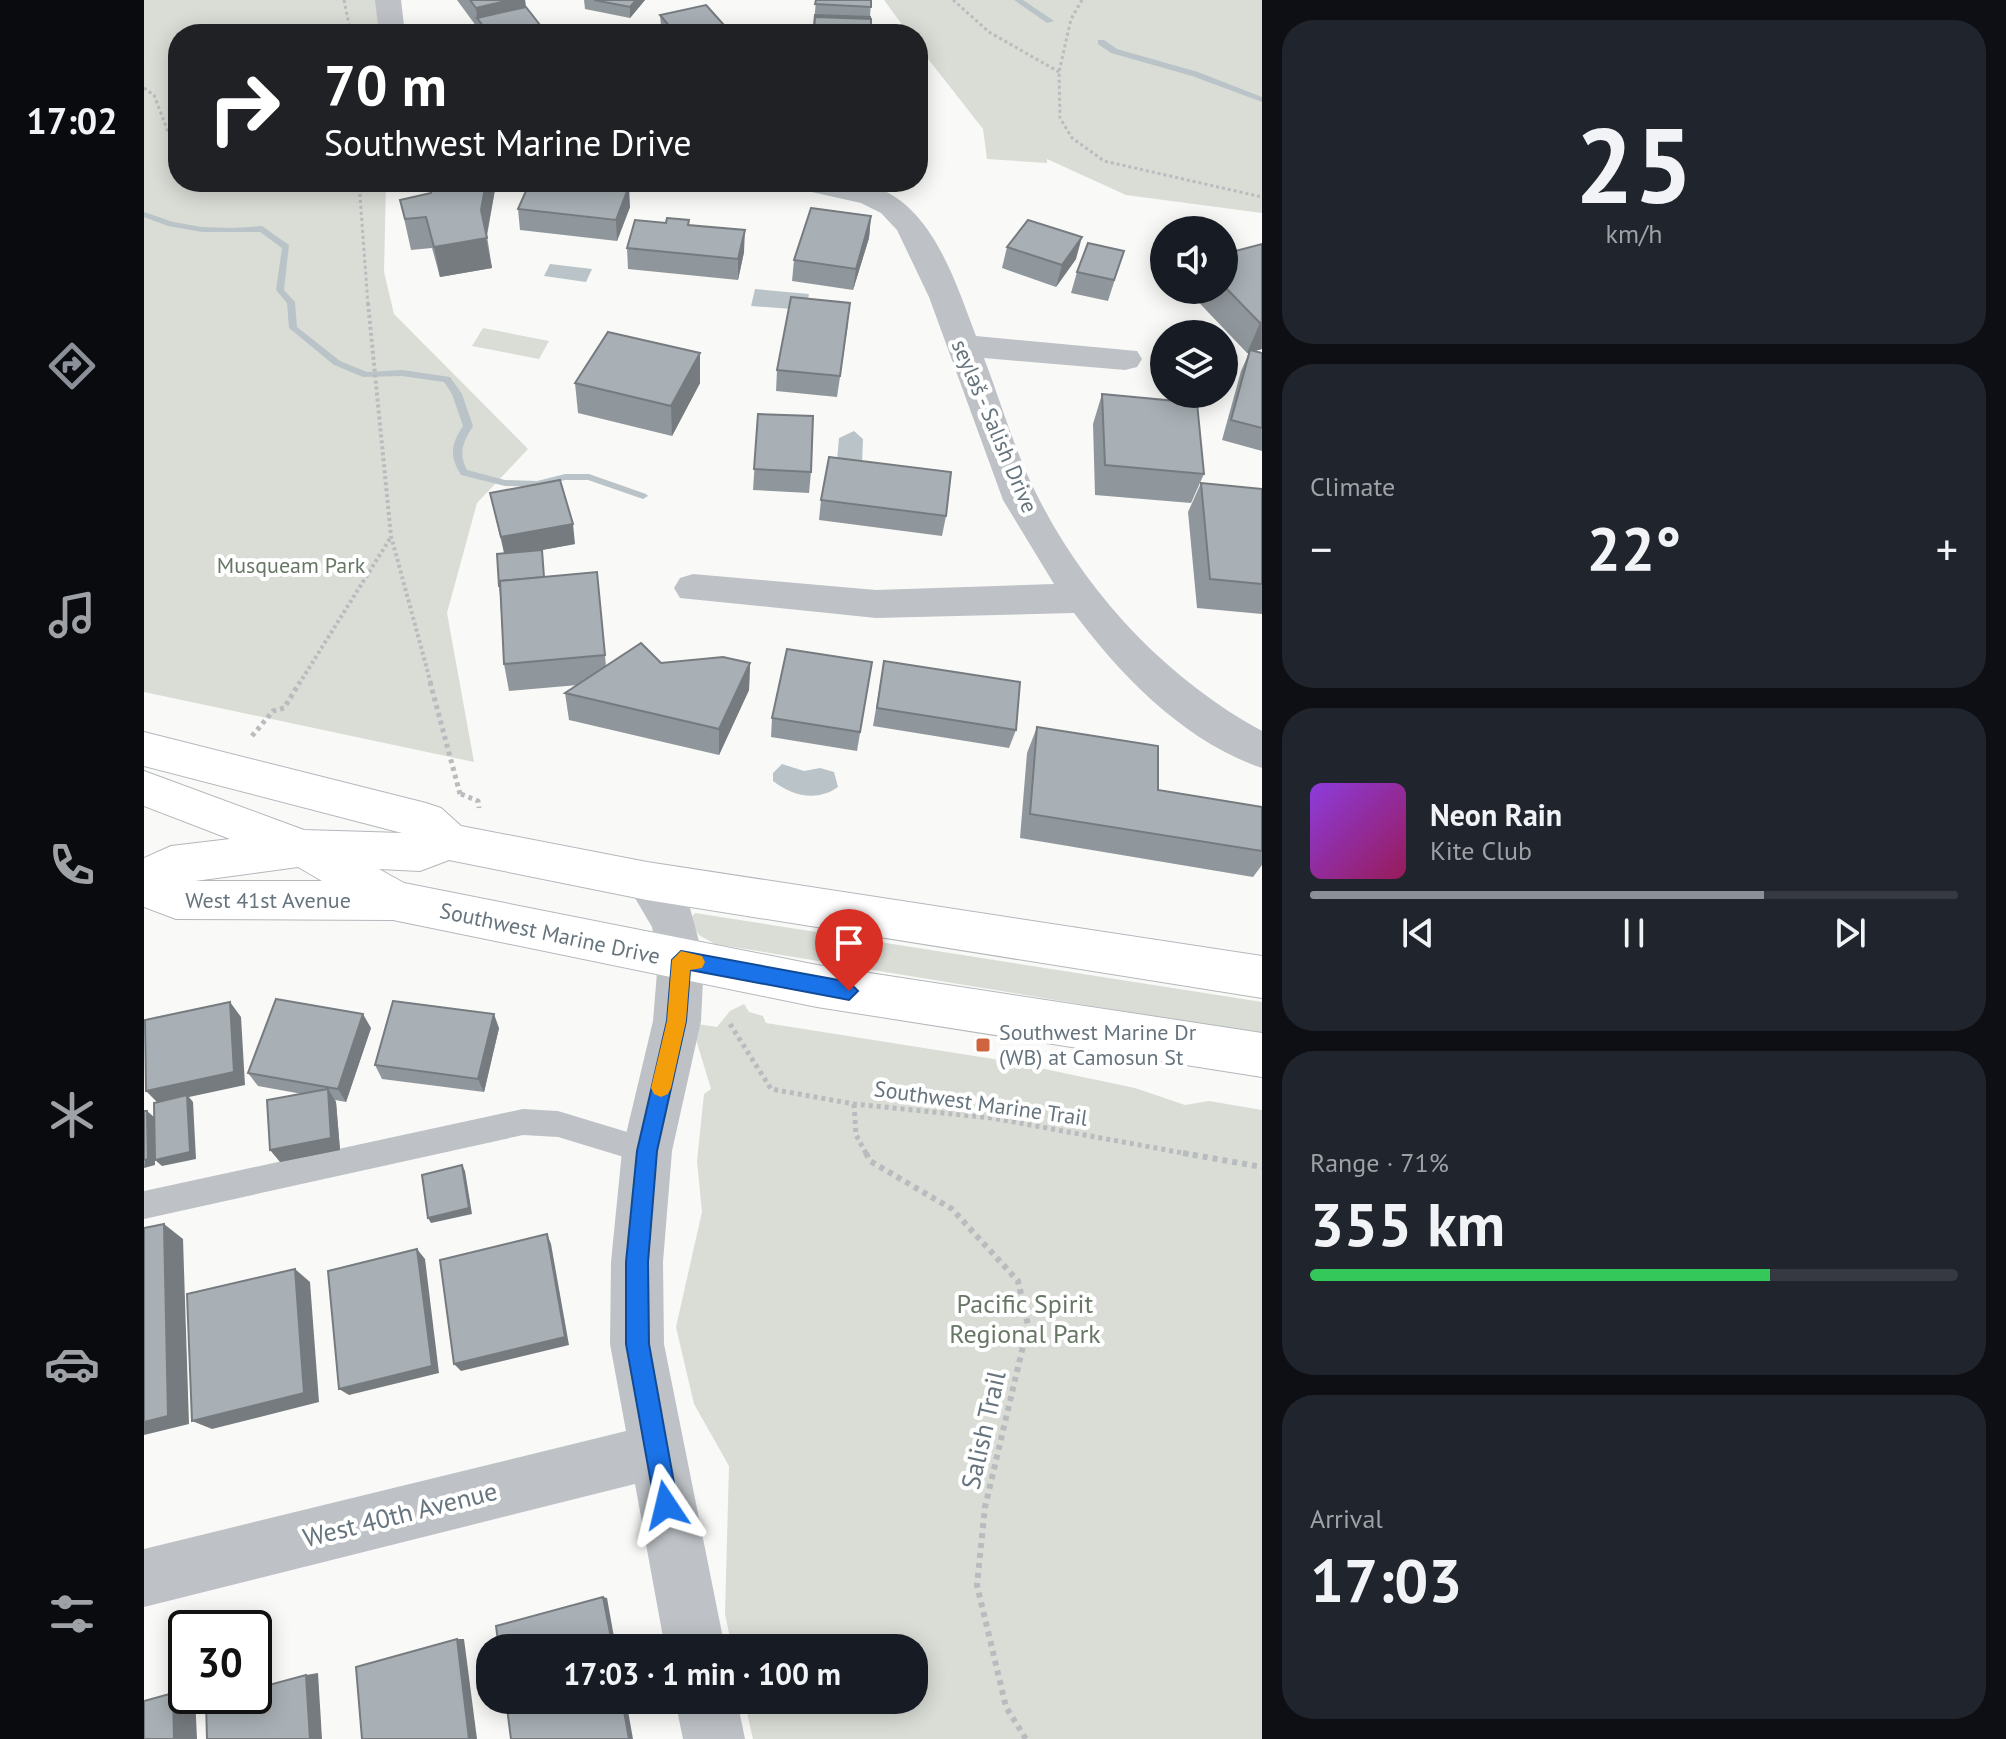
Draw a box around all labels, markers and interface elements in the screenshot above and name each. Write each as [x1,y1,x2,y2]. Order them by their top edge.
text: 70 m [324,49,447,121]
icon: right [192,56,296,160]
text: 17:02 [26,97,118,144]
text: 25 [1575,97,1693,232]
text: Southwest Marine Drive [324,119,692,166]
map controls [1150,216,1238,408]
button: sound [1150,216,1238,304]
text: km/h [1606,217,1663,250]
button: layers [1150,320,1238,408]
street label: seyləš - Salish Drive [946,335,1044,517]
icon: directions [44,338,100,394]
text: Climate [1310,470,1395,503]
text: 22° [1587,509,1681,587]
text: − [1310,520,1332,577]
text: + [1936,520,1958,577]
park label: Musqueam Park [217,551,366,579]
icon: music [44,587,100,643]
text: Neon Rain [1430,795,1562,834]
text: Kite Club [1430,834,1532,867]
icon: phone [44,837,100,893]
street label: West 41st Avenue [185,886,351,914]
street label: Southwest Marine Drive [437,896,663,970]
pin [815,909,883,991]
icon: previous [1396,911,1440,955]
icon: pause [1612,911,1656,955]
icon: next [1828,911,1872,955]
icon: arrive [827,921,871,965]
place label: Southwest Marine Dr (WB) at Camosun St [999,1018,1197,1071]
marker: Southwest Marine Dr (WB) at Camosun St [974,1036,992,1054]
street label: Southwest Marine Trail [872,1074,1090,1132]
icon: climate [44,1087,100,1143]
text: Range · 71% [1310,1146,1449,1179]
text: 355 km [1310,1185,1505,1263]
park label: Pacific Spirit Regional Park [949,1287,1101,1350]
icon: car [44,1336,100,1392]
street label: Salish Trail [953,1367,1013,1492]
position arrow [624,1463,708,1547]
street label: West 40th Avenue [299,1474,501,1554]
text: Arrival [1310,1502,1383,1535]
text: 17:03 [1310,1541,1462,1619]
icon: filters [44,1586,100,1642]
speed limit sign: 30 [168,1610,272,1714]
text: 17:03 · 1 min · 100 m [563,1654,841,1693]

